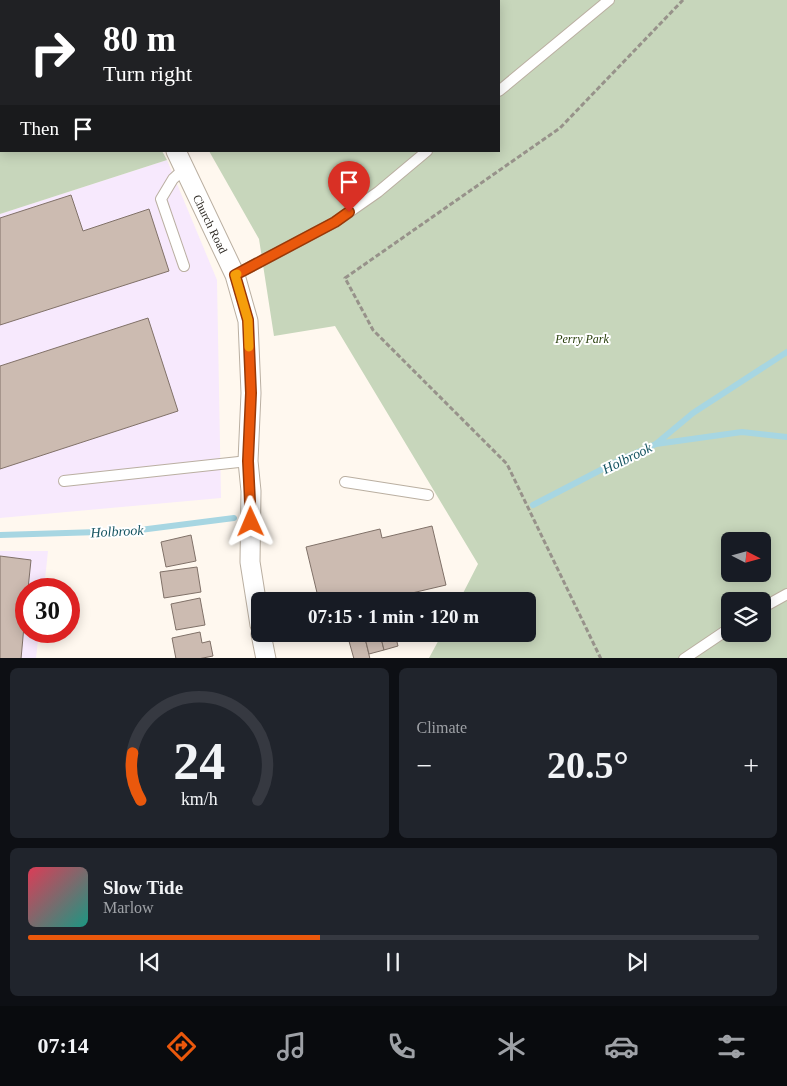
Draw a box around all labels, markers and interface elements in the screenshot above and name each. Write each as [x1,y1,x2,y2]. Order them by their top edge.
icon: right [20,20,85,85]
text: 80 m [103,20,176,59]
text: Turn right [103,61,192,86]
icon: arrive [69,115,97,143]
text: Then [20,118,59,139]
pin [328,161,370,212]
icon: arrive [335,168,363,196]
street label: Church Road [190,192,230,256]
park label: Perry Park [554,332,609,346]
water label: Holbrook [599,440,655,477]
position arrow [224,495,276,547]
water label: Holbrook [89,523,145,540]
north arrow [721,532,771,582]
map controls [721,532,771,642]
speed limit sign: 30 [15,578,80,643]
button: layers [721,592,771,642]
text: 07:15 · 1 min · 120 m [308,606,479,627]
text: Climate [417,719,467,736]
text: 24 [173,733,225,790]
text: 20.5° [547,744,629,786]
text: − [417,750,432,781]
text: + [743,750,759,781]
text: km/h [181,789,218,809]
text: Slow Tide [103,877,183,898]
text: Marlow [103,899,154,916]
icon: previous [136,948,164,976]
icon: pause [379,948,407,976]
icon: next [623,948,651,976]
icon: directions [164,1029,199,1064]
icon: music [274,1029,309,1064]
icon: phone [384,1029,419,1064]
icon: climate [494,1029,529,1064]
icon: car [604,1029,639,1064]
icon: filters [714,1029,749,1064]
text: 07:14 [38,1033,89,1058]

